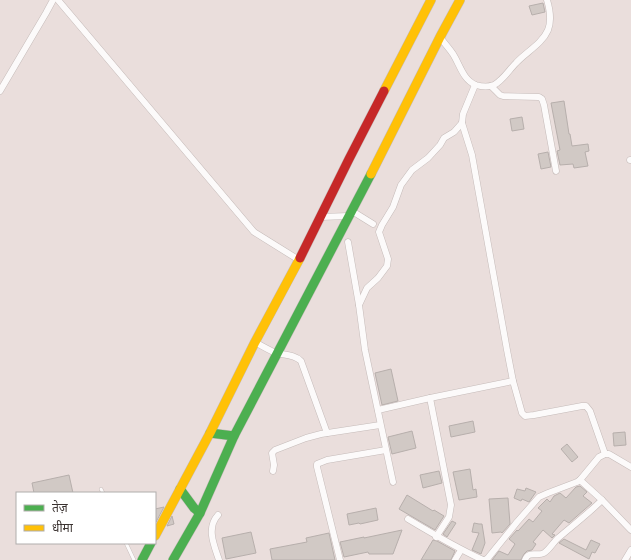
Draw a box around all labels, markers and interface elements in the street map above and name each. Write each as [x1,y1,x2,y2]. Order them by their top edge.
legend [16,492,156,544]
text: तेज़ [52,500,69,515]
text: धीमा [52,520,74,535]

